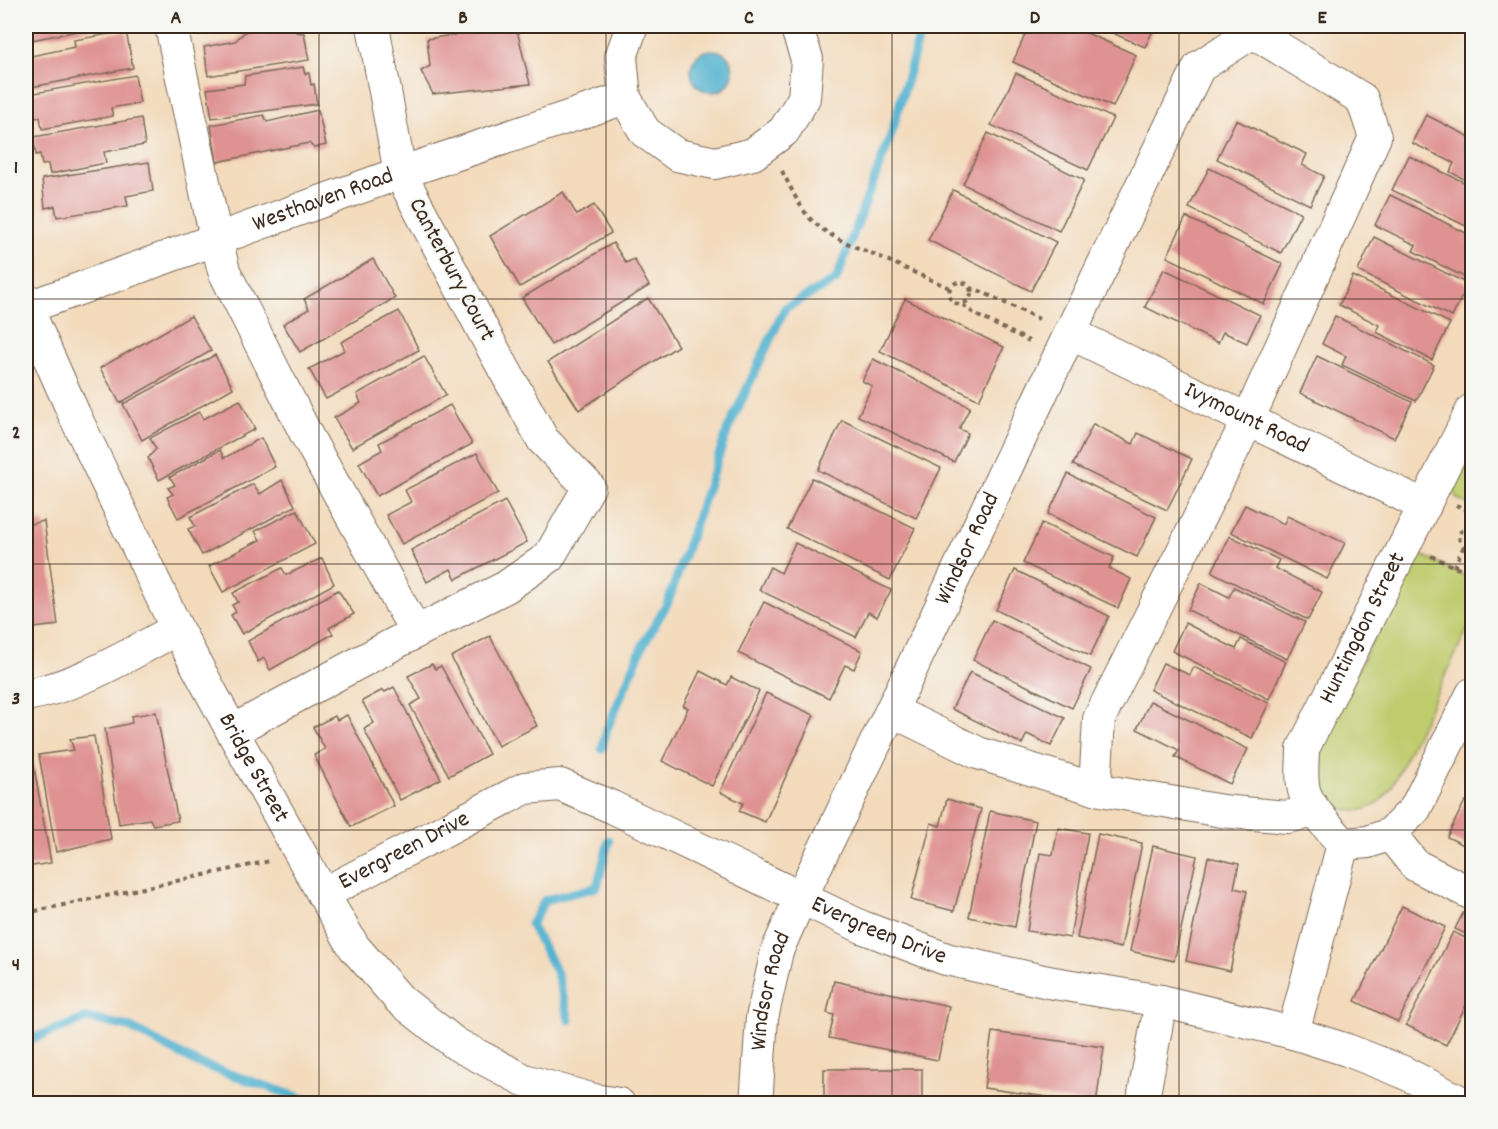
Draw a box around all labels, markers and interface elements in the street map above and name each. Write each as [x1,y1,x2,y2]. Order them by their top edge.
text: A [171,5,182,33]
text: B [458,5,468,33]
text: C [744,5,754,33]
text: D [1030,5,1041,33]
text: E [1317,5,1327,33]
text: 1 [14,155,18,183]
street label: Westhaven Road [248,160,398,242]
street label: Canterbury Court [399,192,503,348]
street label: Ivymount Road [1178,374,1314,464]
text: 2 [12,420,20,448]
street label: Windsor Road [927,487,1009,611]
street label: Huntingdon Street [1311,547,1415,710]
text: 3 [12,686,20,714]
street label: Bridge Street [209,707,297,829]
street label: Evergreen Drive [333,803,476,900]
street label: Evergreen Drive [805,888,951,975]
street label: Windsor Road [743,926,800,1052]
text: 4 [12,952,20,980]

